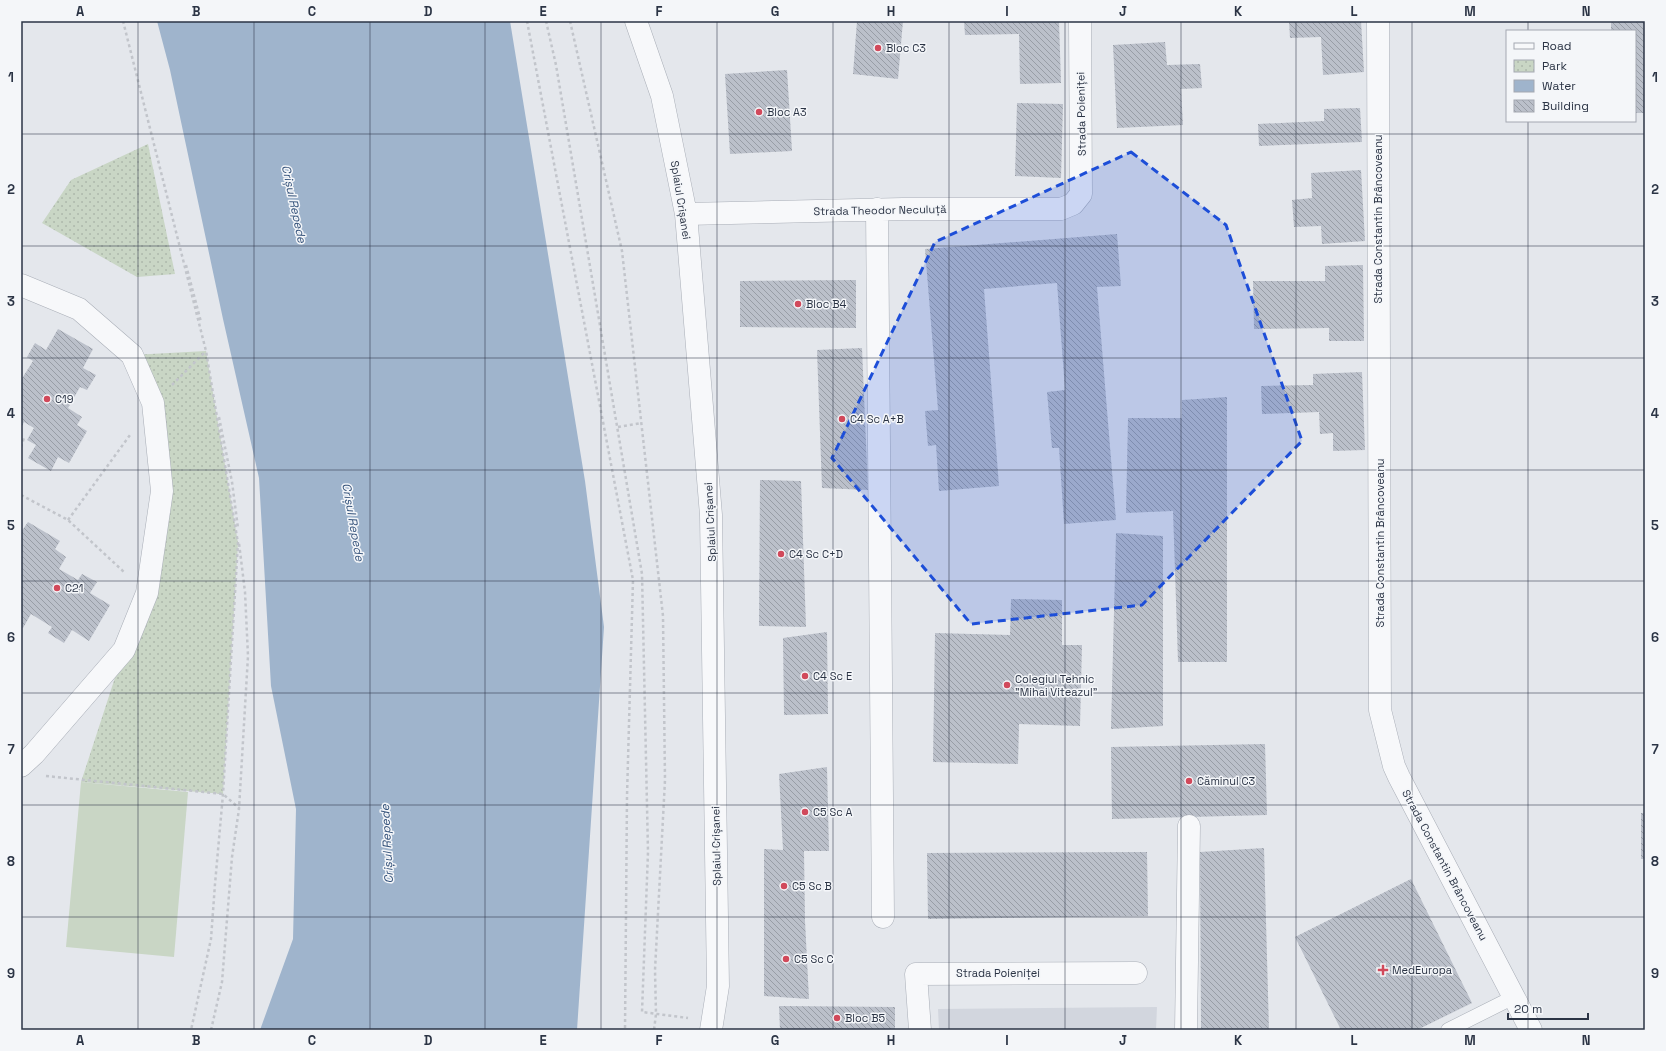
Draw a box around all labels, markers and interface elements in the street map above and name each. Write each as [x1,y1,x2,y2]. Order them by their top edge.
text: A [76,3,85,20]
text: B [192,3,201,20]
text: C [308,3,316,20]
text: D [424,3,433,20]
text: E [539,3,547,20]
text: F [656,3,663,20]
text: G [771,3,779,20]
text: H [887,3,895,20]
text: I [1005,3,1009,20]
text: J [1119,3,1127,20]
text: K [1234,3,1243,20]
text: L [1350,3,1358,20]
text: M [1464,3,1476,20]
text: N [1582,3,1590,20]
legend [1506,30,1636,122]
text: Road [1542,38,1571,54]
place label: Bloc C3 [886,41,926,55]
marker: Bloc C3 [873,43,883,53]
text: Park [1542,58,1567,74]
text: 1 [8,69,14,86]
text: 1 [1652,69,1658,86]
street label: Strada Poieniței [1073,72,1089,156]
text: Water [1542,78,1576,94]
text: Building [1542,98,1589,114]
place label: Bloc A3 [767,105,807,119]
marker: Bloc A3 [754,107,764,117]
street label: Strada Constantin Brâncoveanu [1371,134,1385,304]
street label: Splaiul Crișanei [668,160,694,241]
water label: Crișul Repede [278,164,310,245]
text: 2 [7,181,15,198]
text: 2 [1651,181,1659,198]
street label: Strada Theodor Neculuță [813,202,947,218]
text: 3 [7,293,15,310]
text: 3 [1651,293,1659,310]
place label: Bloc B4 [806,297,846,311]
marker: Bloc B4 [793,299,803,309]
place label: C19 [55,392,74,406]
marker: C19 [42,394,52,404]
text: 4 [7,405,15,422]
text: 4 [1651,405,1659,422]
place label: C4 Sc A+B [850,412,904,426]
marker: C4 Sc A+B [837,414,847,424]
street label: Strada Constantin Brâncoveanu [1373,458,1387,628]
water label: Crișul Repede [338,482,368,563]
street label: Splaiul Crișanei [701,482,719,562]
text: 5 [7,517,15,534]
text: 5 [1651,517,1659,534]
place label: C4 Sc C+D [789,547,843,561]
marker: C4 Sc C+D [776,549,786,559]
place label: C21 [65,581,83,595]
marker: C21 [52,583,62,593]
text: 6 [7,629,15,646]
text: 6 [1651,629,1659,646]
place label: C4 Sc E [813,669,852,683]
marker: C4 Sc E [800,671,810,681]
place label: Colegiul Tehnic "Mihai Viteazul" [1015,672,1098,699]
marker: Colegiul Tehnic "Mihai Viteazul" [1002,680,1012,690]
text: 7 [7,741,15,758]
text: 7 [1651,741,1659,758]
place label: Căminul C3 [1197,774,1256,788]
marker: Căminul C3 [1184,776,1194,786]
street label: Strada Constantin Brâncoveanu [1399,787,1491,943]
water label: Crișul Repede [377,803,397,884]
place label: C5 Sc A [813,805,852,819]
street label: Splaiul Crișanei [708,806,724,886]
marker: C5 Sc A [800,807,810,817]
text: 8 [7,853,15,870]
text: 8 [1651,853,1659,870]
place label: C5 Sc B [792,879,832,893]
marker: C5 Sc B [779,881,789,891]
place label: C5 Sc C [794,952,834,966]
marker: C5 Sc C [781,954,791,964]
place label: MedEuropa [1392,963,1453,977]
marker: MedEuropa [1377,964,1389,976]
text: 9 [7,965,15,982]
text: 9 [1651,965,1659,982]
street label: Strada Poieniței [956,966,1040,980]
scale bar [1508,995,1588,1021]
text: 20 m [1514,1001,1542,1017]
place label: Bloc B5 [845,1011,885,1025]
marker: Bloc B5 [832,1013,842,1023]
text: A [76,1032,85,1049]
text: B [192,1032,201,1049]
text: C [308,1032,316,1049]
text: D [424,1032,433,1049]
text: E [539,1032,547,1049]
text: F [656,1032,663,1049]
text: G [771,1032,779,1049]
text: H [887,1032,895,1049]
text: I [1005,1032,1009,1049]
text: J [1119,1032,1127,1049]
text: K [1234,1032,1243,1049]
text: L [1350,1032,1358,1049]
text: M [1464,1032,1476,1049]
text: N [1582,1032,1590,1049]

